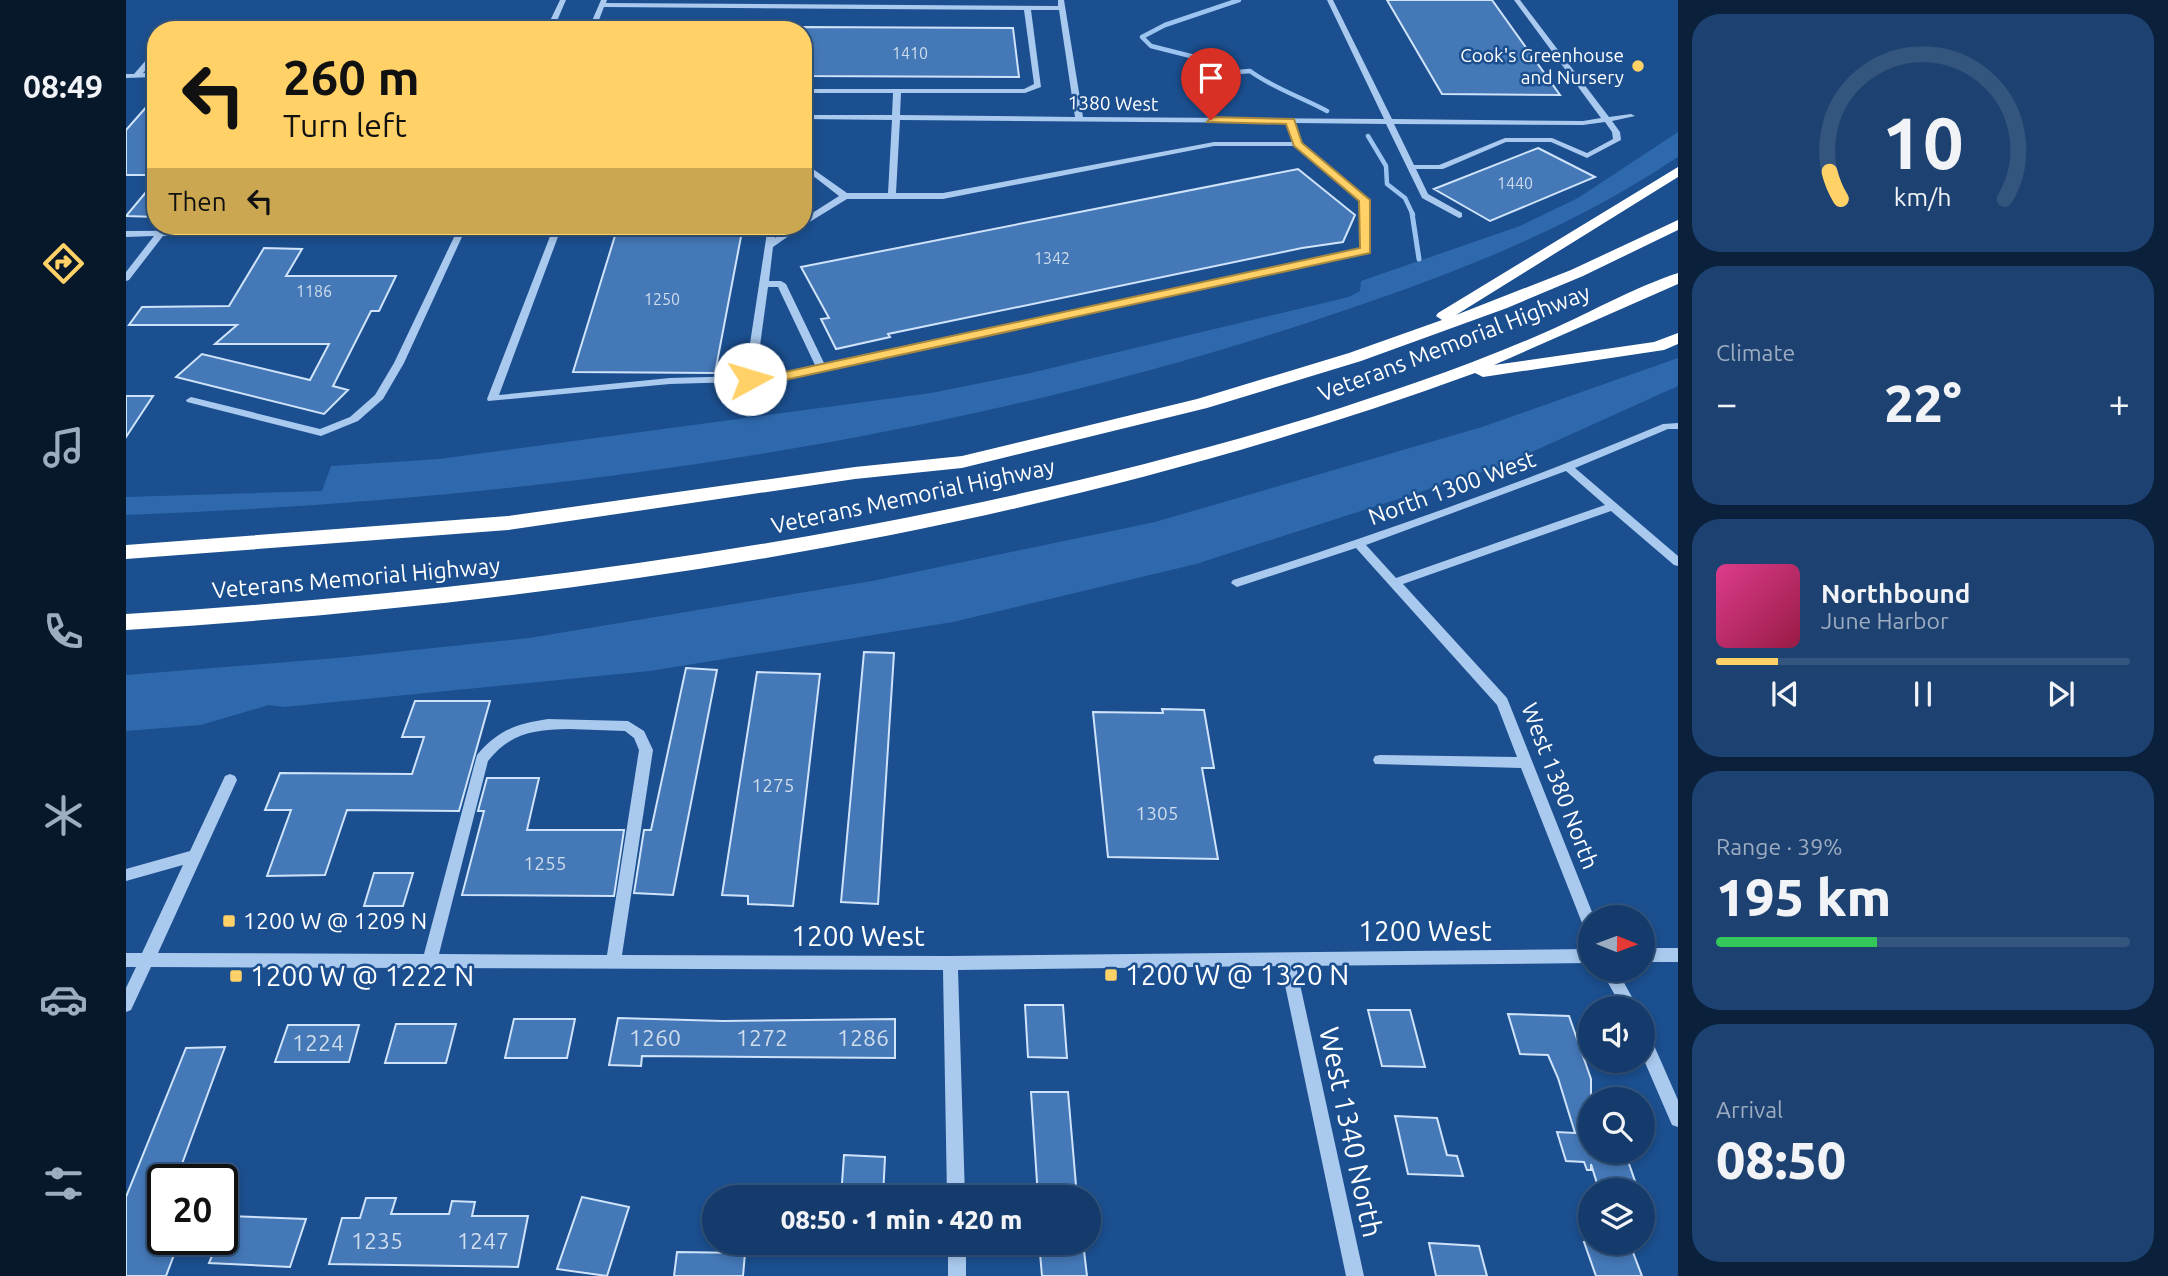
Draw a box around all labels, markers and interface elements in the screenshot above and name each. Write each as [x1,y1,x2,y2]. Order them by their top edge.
house number: 1410 [892,44,928,62]
place label: Cook's Greenhouse and Nursery [1460,44,1624,88]
pin [1181,48,1241,120]
icon: left [168,49,259,140]
text: 260 m [283,49,420,104]
marker: Cook's Greenhouse and Nursery [1630,58,1646,74]
icon: arrive [1192,59,1230,97]
text: 08:49 [23,68,103,104]
street label: 1380 West [1067,91,1159,115]
text: 10 [1882,102,1964,184]
text: Turn left [283,107,407,143]
house number: 1440 [1497,174,1533,192]
icon: left [241,182,279,220]
text: km/h [1894,183,1952,211]
text: Then [168,187,227,216]
icon: directions [39,239,88,288]
house number: 1342 [1034,249,1070,267]
street label: Veterans Memorial Highway [1314,279,1593,406]
house number: 1186 [296,282,332,300]
house number: 1250 [644,290,680,308]
text: Climate [1716,340,1795,365]
position arrow [713,342,787,416]
text: 22° [1884,374,1962,432]
text: − [1716,382,1737,424]
text: + [2109,382,2130,424]
icon: music [39,423,88,472]
street label: North 1300 West [1365,446,1539,529]
street label: Veterans Memorial Highway [769,453,1057,538]
street label: Veterans Memorial Highway [211,552,501,603]
text: Northbound [1821,579,1970,608]
icon: phone [39,607,88,656]
text: June Harbor [1821,608,1949,633]
icon: previous [1766,675,1804,713]
icon: pause [1904,675,1942,713]
icon: next [2042,675,2080,713]
street label: West 1380 North [1517,699,1604,872]
house number: 1275 [752,774,794,796]
icon: climate [39,791,88,840]
house number: 1305 [1136,802,1178,824]
text: Range · 39% [1716,834,1843,859]
house number: 1255 [524,852,566,874]
text: 195 km [1716,868,1891,926]
north arrow [1578,905,1656,982]
map controls [1578,905,1655,1255]
place label: 1200 W @ 1209 N [243,908,427,933]
marker: 1200 W @ 1209 N [221,913,237,929]
street label: 1200 West [1358,915,1492,946]
street label: 1200 West [791,920,925,951]
place label: 1200 W @ 1320 N [1125,959,1349,990]
place label: 1200 W @ 1222 N [250,960,474,991]
marker: 1200 W @ 1320 N [1103,967,1119,983]
marker: 1200 W @ 1222 N [228,968,244,984]
icon: car [39,975,88,1024]
button: sound [1578,996,1655,1073]
street label: West 1340 North [1314,1024,1389,1240]
house number: 1260 [629,1025,681,1050]
house number: 1272 [736,1025,788,1050]
house number: 1286 [837,1025,889,1050]
house number: 1224 [292,1030,344,1055]
button: search [1578,1087,1655,1164]
text: Arrival [1716,1097,1783,1122]
text: 08:50 [1716,1131,1846,1189]
icon: filters [39,1159,88,1208]
speed limit sign: 20 [147,1164,238,1255]
button: layers [1578,1178,1655,1255]
text: 08:50 · 1 min · 420 m [781,1205,1022,1234]
house number: 1235 [351,1228,403,1253]
house number: 1247 [457,1228,509,1253]

